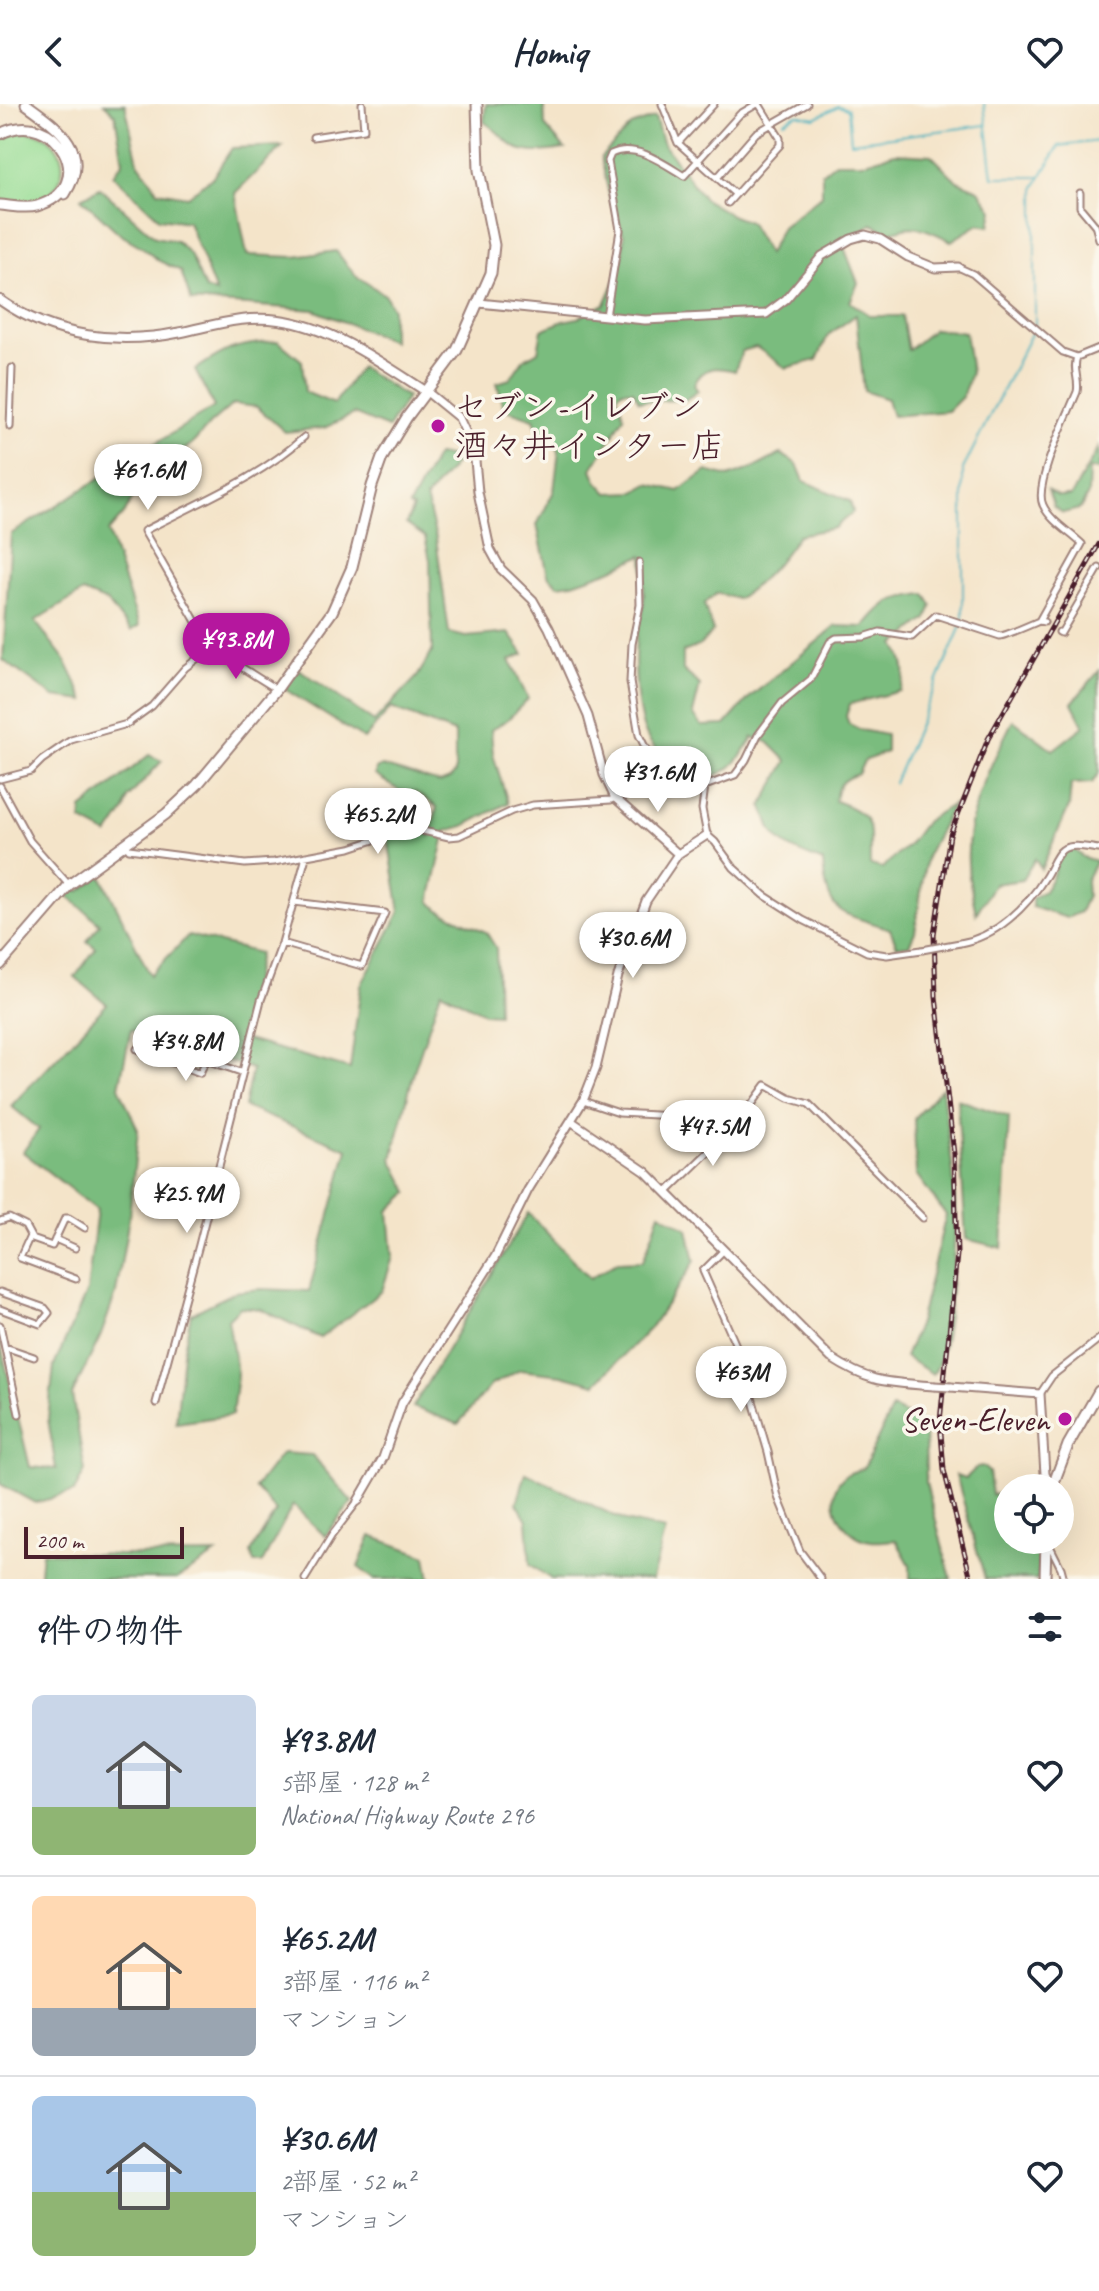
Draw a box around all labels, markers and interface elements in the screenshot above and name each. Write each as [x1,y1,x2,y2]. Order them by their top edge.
text: Homiq [512,29,587,75]
icon: back [32,30,76,74]
icon: heart [1023,30,1067,74]
place label: セブン-イレブン 酒々井インター店 [454,385,725,467]
marker: セブン-イレブン 酒々井インター店 [429,417,447,435]
pin: ¥61.6M [83,444,213,512]
text: ¥61.6M [112,453,184,486]
pin: ¥93.8M [171,613,301,681]
text: ¥93.8M [201,622,271,655]
pin: ¥31.6M [593,746,723,814]
text: ¥31.6M [622,755,694,788]
pin: ¥65.2M [313,788,443,856]
text: ¥65.2M [342,797,414,830]
pin: ¥30.6M [568,912,698,980]
text: ¥30.6M [597,921,669,954]
pin: ¥34.8M [121,1015,251,1083]
text: ¥34.8M [151,1024,221,1057]
pin: ¥47.5M [648,1100,778,1168]
text: ¥47.5M [678,1109,748,1142]
pin: ¥25.9M [122,1167,252,1235]
text: ¥25.9M [152,1176,222,1209]
pin: ¥63M [694,1346,788,1414]
text: ¥63M [714,1355,768,1388]
place label: Seven-Eleven [901,1398,1051,1441]
marker: Seven-Eleven [1056,1410,1074,1428]
map controls [994,1474,1074,1554]
button: locate [994,1474,1074,1554]
scale bar [24,1523,184,1559]
text: 200 m [36,1527,83,1555]
icon: filters [1023,1605,1067,1649]
text: 9件の物件 [32,1609,183,1652]
text: ¥93.8M [280,1718,372,1761]
icon: home [96,1727,192,1823]
icon: heart [1023,1753,1067,1797]
text: 5部屋 · 128 m² [280,1766,425,1799]
text: National Highway Route 296 [280,1799,534,1832]
text: ¥65.2M [280,1917,373,1960]
icon: home [96,1928,192,2024]
icon: heart [1023,1954,1067,1998]
text: 3部屋 · 116 m² [280,1965,425,1998]
text: マンション [280,2003,409,2036]
text: ¥30.6M [280,2117,373,2160]
icon: home [96,2128,192,2224]
icon: heart [1023,2154,1067,2198]
text: 2部屋 · 52 m² [280,2165,414,2198]
text: マンション [280,2203,409,2236]

